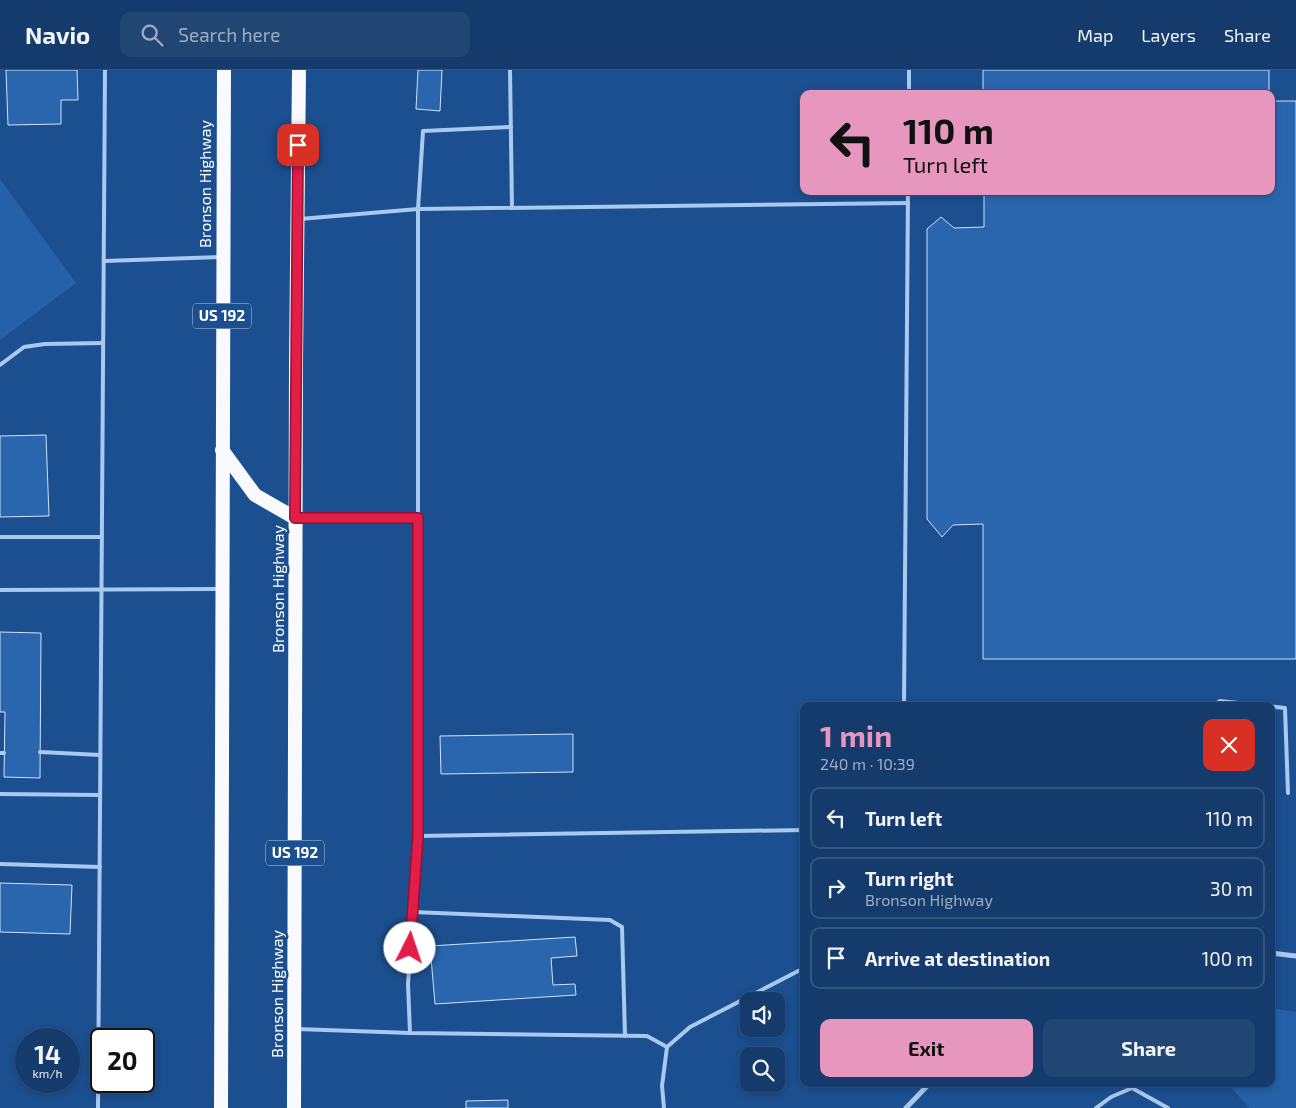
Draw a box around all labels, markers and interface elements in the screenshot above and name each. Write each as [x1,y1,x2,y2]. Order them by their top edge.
search box [120,12,470,57]
text: Navio [25,20,90,49]
icon: search [138,21,166,49]
text: Search here [178,23,280,46]
text: Map [1077,24,1113,46]
text: Layers [1141,24,1196,46]
text: Share [1224,24,1271,46]
text: 110 m [903,109,994,151]
icon: left [820,110,885,175]
street label: Bronson Highway [195,120,214,248]
pin [277,124,319,166]
icon: arrive [284,131,312,159]
text: Turn left [903,151,988,177]
road number: US 192 [193,304,251,328]
street label: Bronson Highway [268,525,287,653]
text: 1 min [820,717,892,753]
button: close [1203,719,1255,771]
text: 240 m · 10:39 [820,754,915,773]
icon: left [822,804,850,832]
text: Turn left [865,807,942,830]
text: 110 m [1206,807,1253,830]
road number: US 192 [266,840,324,866]
text: Turn right [865,867,953,890]
icon: right [822,874,850,902]
text: 30 m [1210,877,1253,900]
text: Bronson Highway [865,890,993,909]
position arrow [383,921,435,973]
street label: Bronson Highway [267,930,286,1058]
icon: arrive [822,944,850,972]
text: Arrive at destination [865,947,1050,970]
text: 100 m [1202,947,1253,970]
map controls [740,992,785,1092]
button: sound [740,992,785,1037]
button: Exit [820,1019,1033,1077]
button: Share [1043,1019,1255,1077]
speed limit sign: 20 [90,1028,155,1093]
text: 14 [34,1039,61,1069]
button: search [740,1047,785,1092]
text: km/h [33,1066,62,1080]

